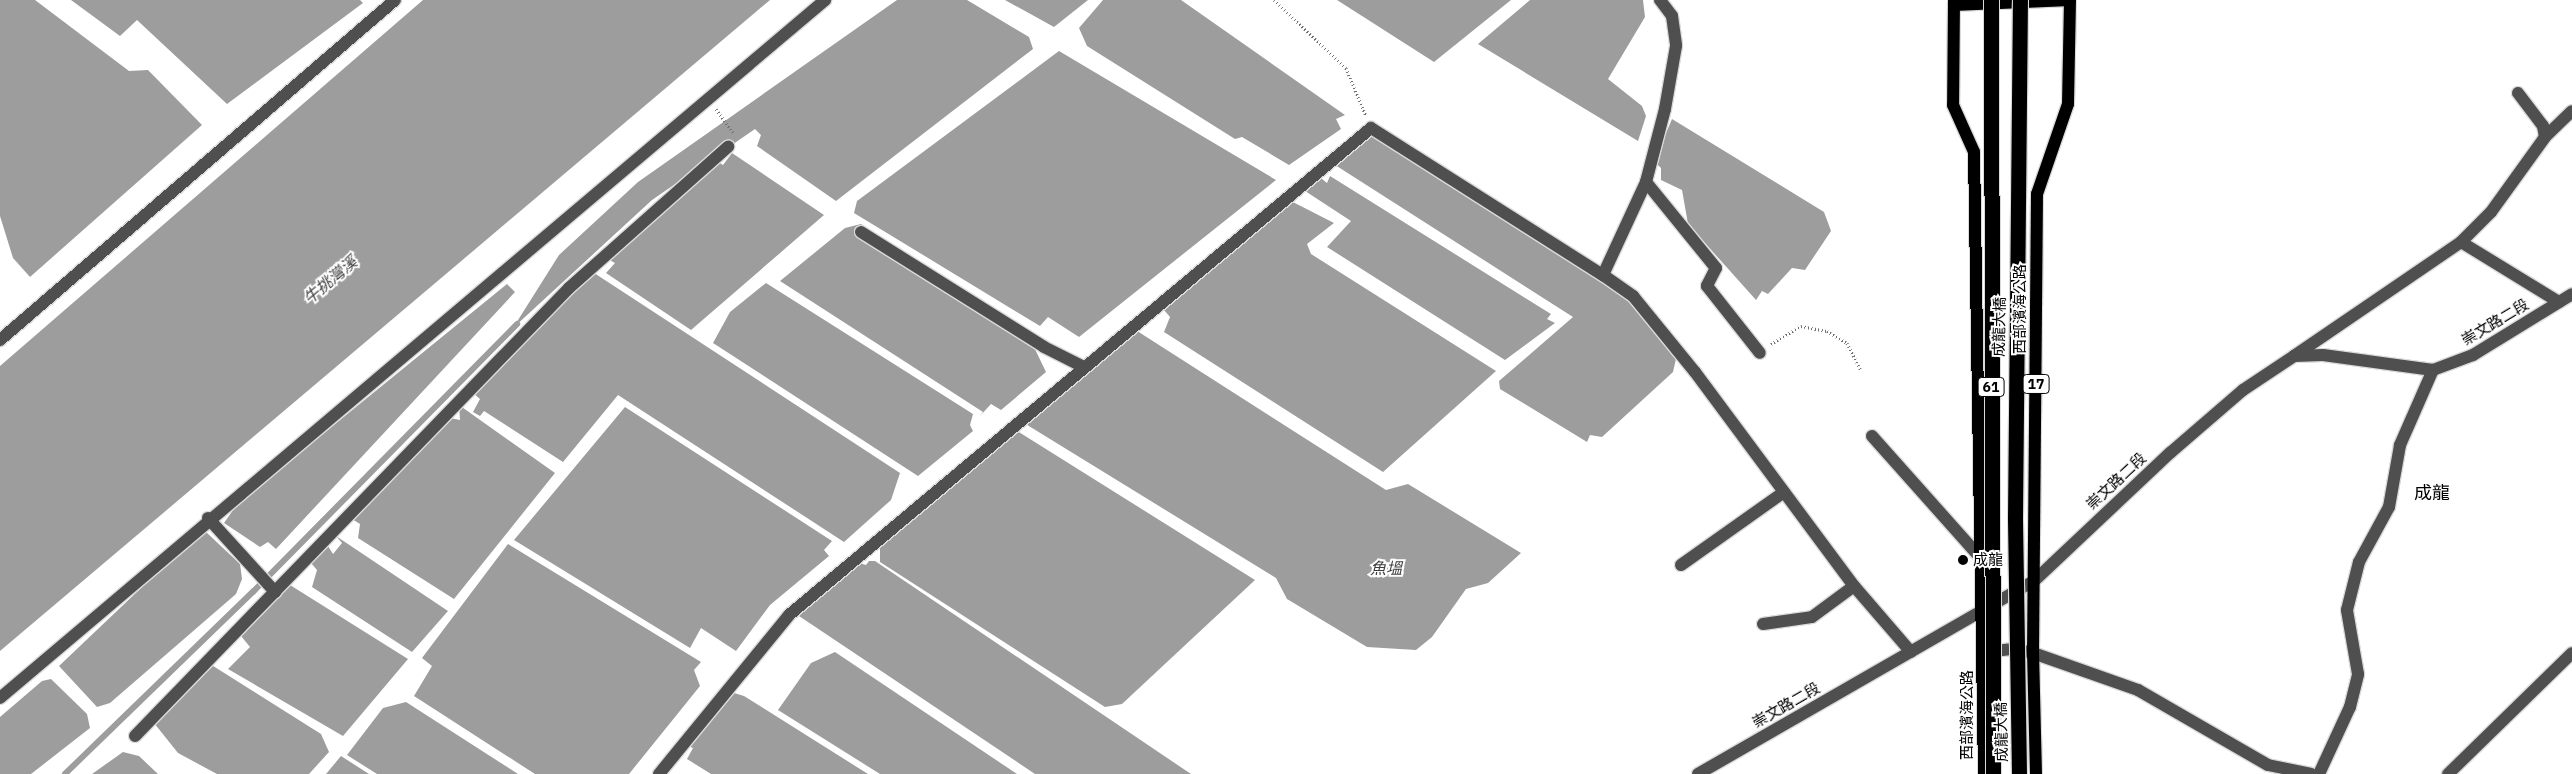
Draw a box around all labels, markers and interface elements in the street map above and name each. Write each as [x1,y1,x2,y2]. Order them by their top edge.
water label: 牛挑灣溪 [299,252,361,308]
street label: 西部濱海公路 [2011,264,2029,354]
street label: 崇文路二段 [2458,295,2532,349]
street label: 成龍大橋 [1989,297,2009,357]
road number: 17 [2022,372,2050,396]
road number: 61 [1977,376,2005,398]
street label: 崇文路二段 [2082,449,2150,513]
district label: 成龍 [2414,482,2450,504]
place label: 成龍 [1973,551,2003,569]
marker: 成龍 [1957,554,1969,566]
water label: 魚塭 [1370,558,1402,578]
street label: 西部濱海公路 [1958,670,1976,760]
street label: 崇文路二段 [1749,678,1823,732]
street label: 成龍大橋 [1991,702,2011,762]

